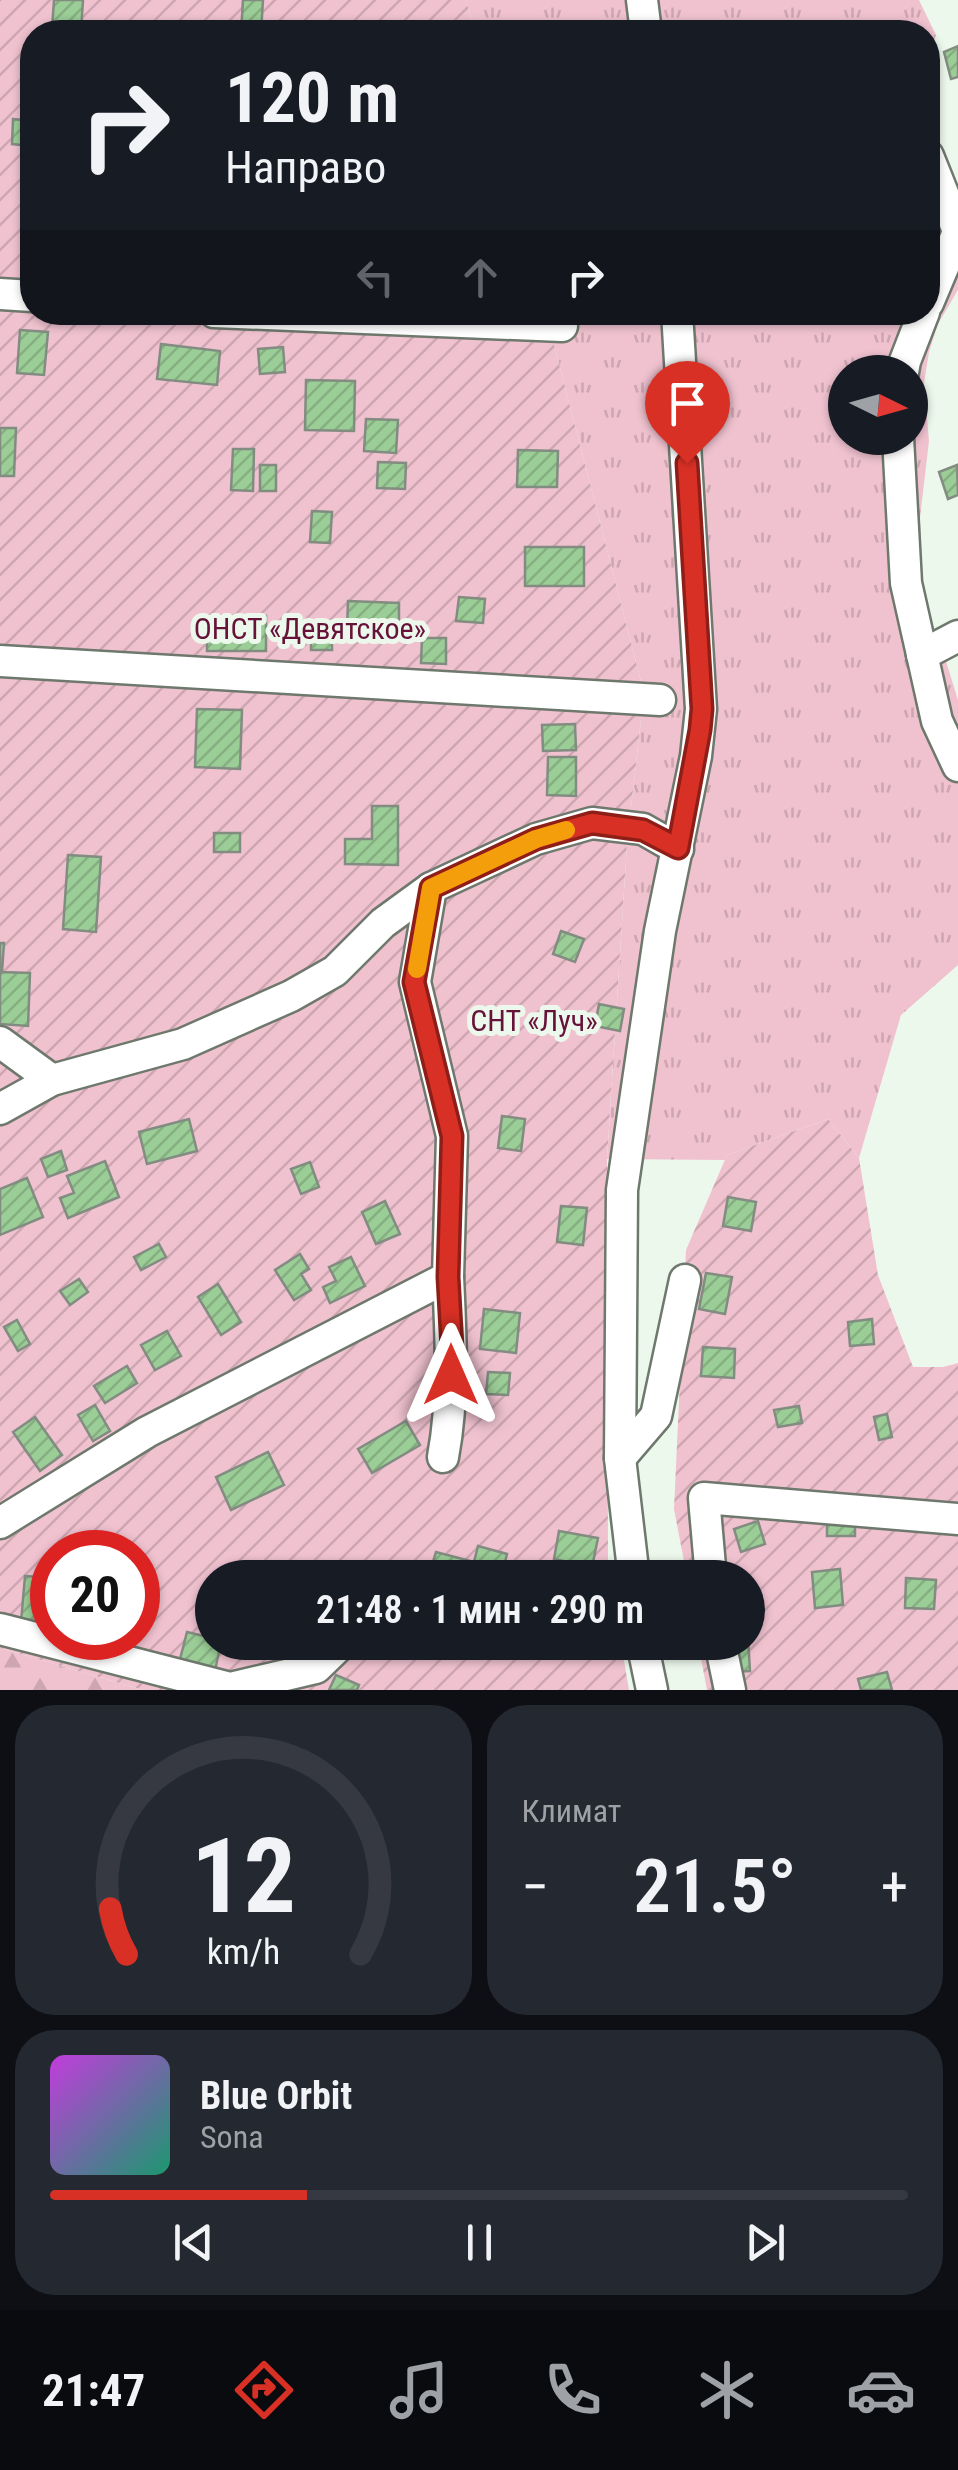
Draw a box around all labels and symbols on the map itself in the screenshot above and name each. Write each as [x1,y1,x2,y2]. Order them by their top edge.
north arrow [828,355,928,455]
pin [645,361,730,464]
park label: ОНСТ «Девятское» [194,611,426,646]
park label: СНТ «Луч» [470,1003,598,1038]
position arrow [399,1323,503,1427]
speed limit sign: 20 [30,1530,160,1660]

